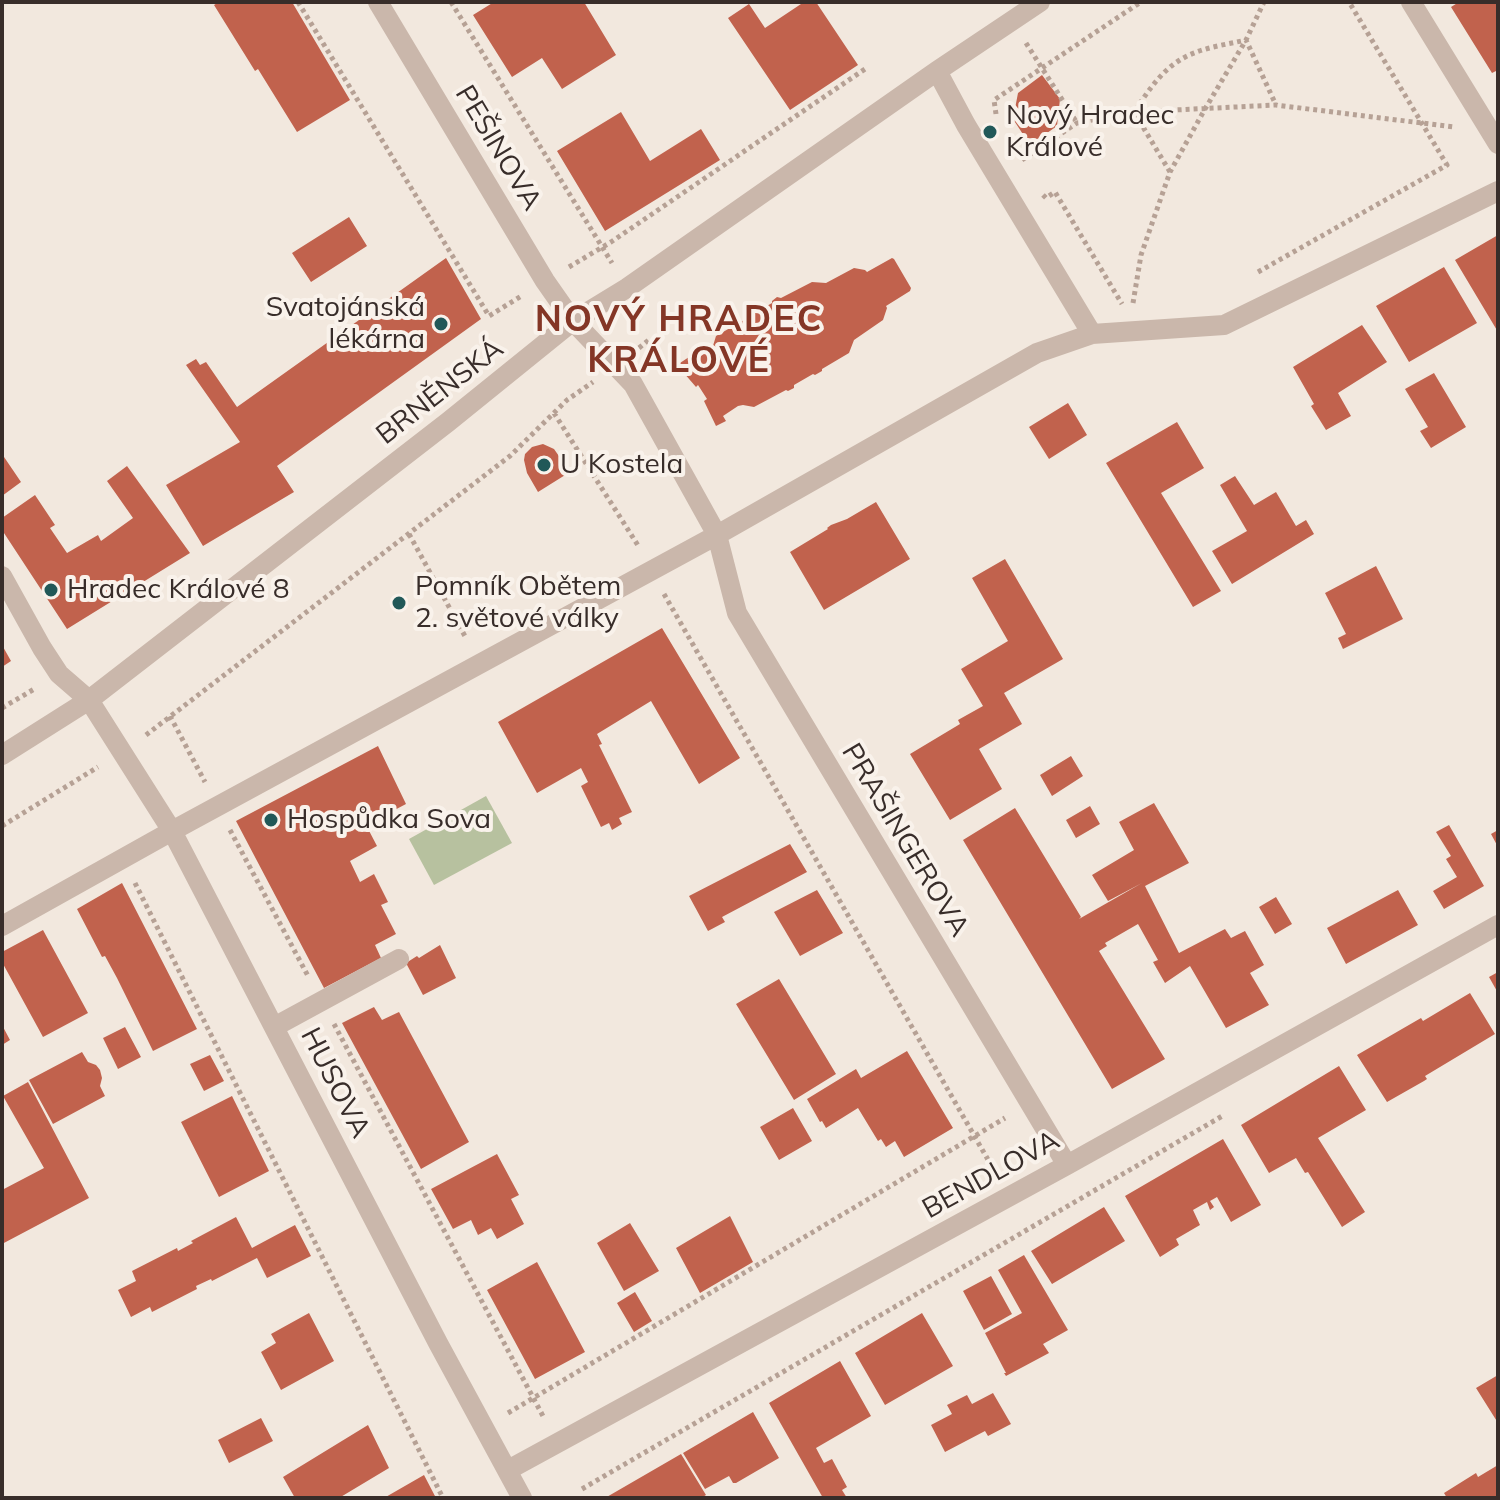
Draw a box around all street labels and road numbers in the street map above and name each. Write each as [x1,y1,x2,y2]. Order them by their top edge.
street label: PEŠINOVA [448,79,548,217]
street label: BRNĚNSKÁ [370,332,510,452]
street label: PRAŠINGEROVA [834,737,976,943]
street label: HUSOVA [293,1022,377,1144]
street label: BENDLOVA [917,1124,1065,1226]

